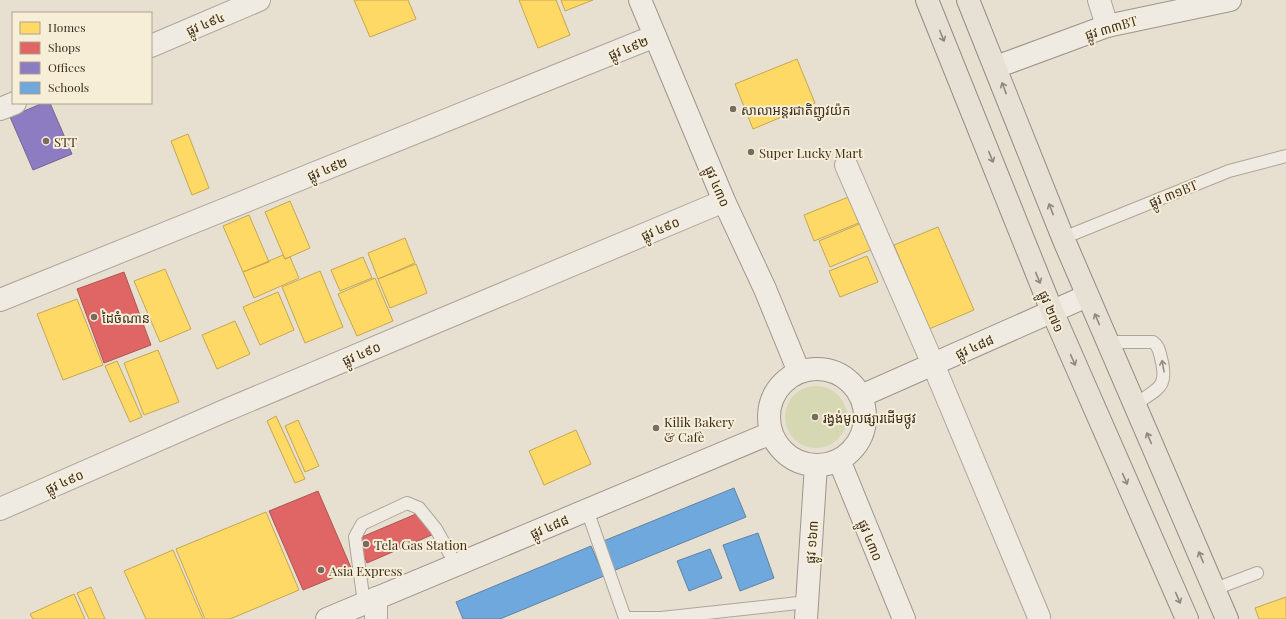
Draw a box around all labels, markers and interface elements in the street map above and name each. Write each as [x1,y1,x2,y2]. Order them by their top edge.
street label: ផ្លូវ ៤៩៤ [183,7,228,42]
street label: ផ្លូវ ៣៣BT [1083,11,1140,46]
legend [12,12,152,104]
text: Homes [48,19,86,35]
one-way arrow [939,30,947,42]
street label: ផ្លូវ ៤៩២ [605,31,652,66]
text: Shops [48,39,80,55]
text: Offices [48,59,85,75]
text: Schools [48,79,89,95]
one-way arrow [999,82,1007,94]
place label: សាលាអន្តរជាតិញូវយ៉ក [741,101,850,121]
marker: សាលាអន្តរជាតិញូវយ៉ក [728,104,738,114]
place label: STT [54,133,77,150]
marker: STT [41,136,51,146]
place label: Super Lucky Mart [759,144,863,161]
marker: Super Lucky Mart [746,147,756,157]
one-way arrow [987,150,995,162]
street label: ផ្លូវ ៤៩២ [304,152,351,187]
street label: ផ្លូវ ៤៣០ [698,163,734,211]
street label: ផ្លូវ ៣១BT [1146,176,1201,214]
one-way arrow [1047,203,1055,215]
street label: ផ្លូវ ៤៩០ [638,212,683,247]
one-way arrow [1035,271,1043,283]
street label: ផ្លូវ ២៧១ [1032,287,1068,336]
place label: ដៃចំណាន [102,309,150,326]
marker: ដៃចំណាន [89,312,99,322]
one-way arrow [1093,313,1100,325]
street label: ផ្លូវ ៤៨៨ [952,330,998,366]
street label: ផ្លូវ ៤៩០ [339,337,384,372]
one-way arrow [1070,354,1077,366]
one-way arrow [1158,360,1166,373]
place label: រង្វង់មូលផ្សារដើមថ្កូវ [823,409,916,429]
marker: រង្វង់មូលផ្សារដើមថ្កូវ [810,412,820,422]
place label: Kilik Bakery & Cafè [664,413,735,445]
marker: Kilik Bakery & Cafè [651,423,661,433]
one-way arrow [1145,433,1152,445]
street label: ផ្លូវ ៤៩០ [42,465,88,501]
one-way arrow [1122,473,1130,485]
street label: ផ្លូវ ៤៨៨ [527,510,572,545]
street label: ផ្លូវ ៤៣០ [851,517,887,565]
street label: ផ្លូវ ១៦៣ [801,520,825,565]
place label: Tela Gas Station [374,536,468,553]
marker: Tela Gas Station [361,539,371,549]
one-way arrow [1197,552,1204,564]
place label: Asia Express [328,562,402,579]
marker: Asia Express [316,565,326,575]
one-way arrow [1175,592,1182,604]

